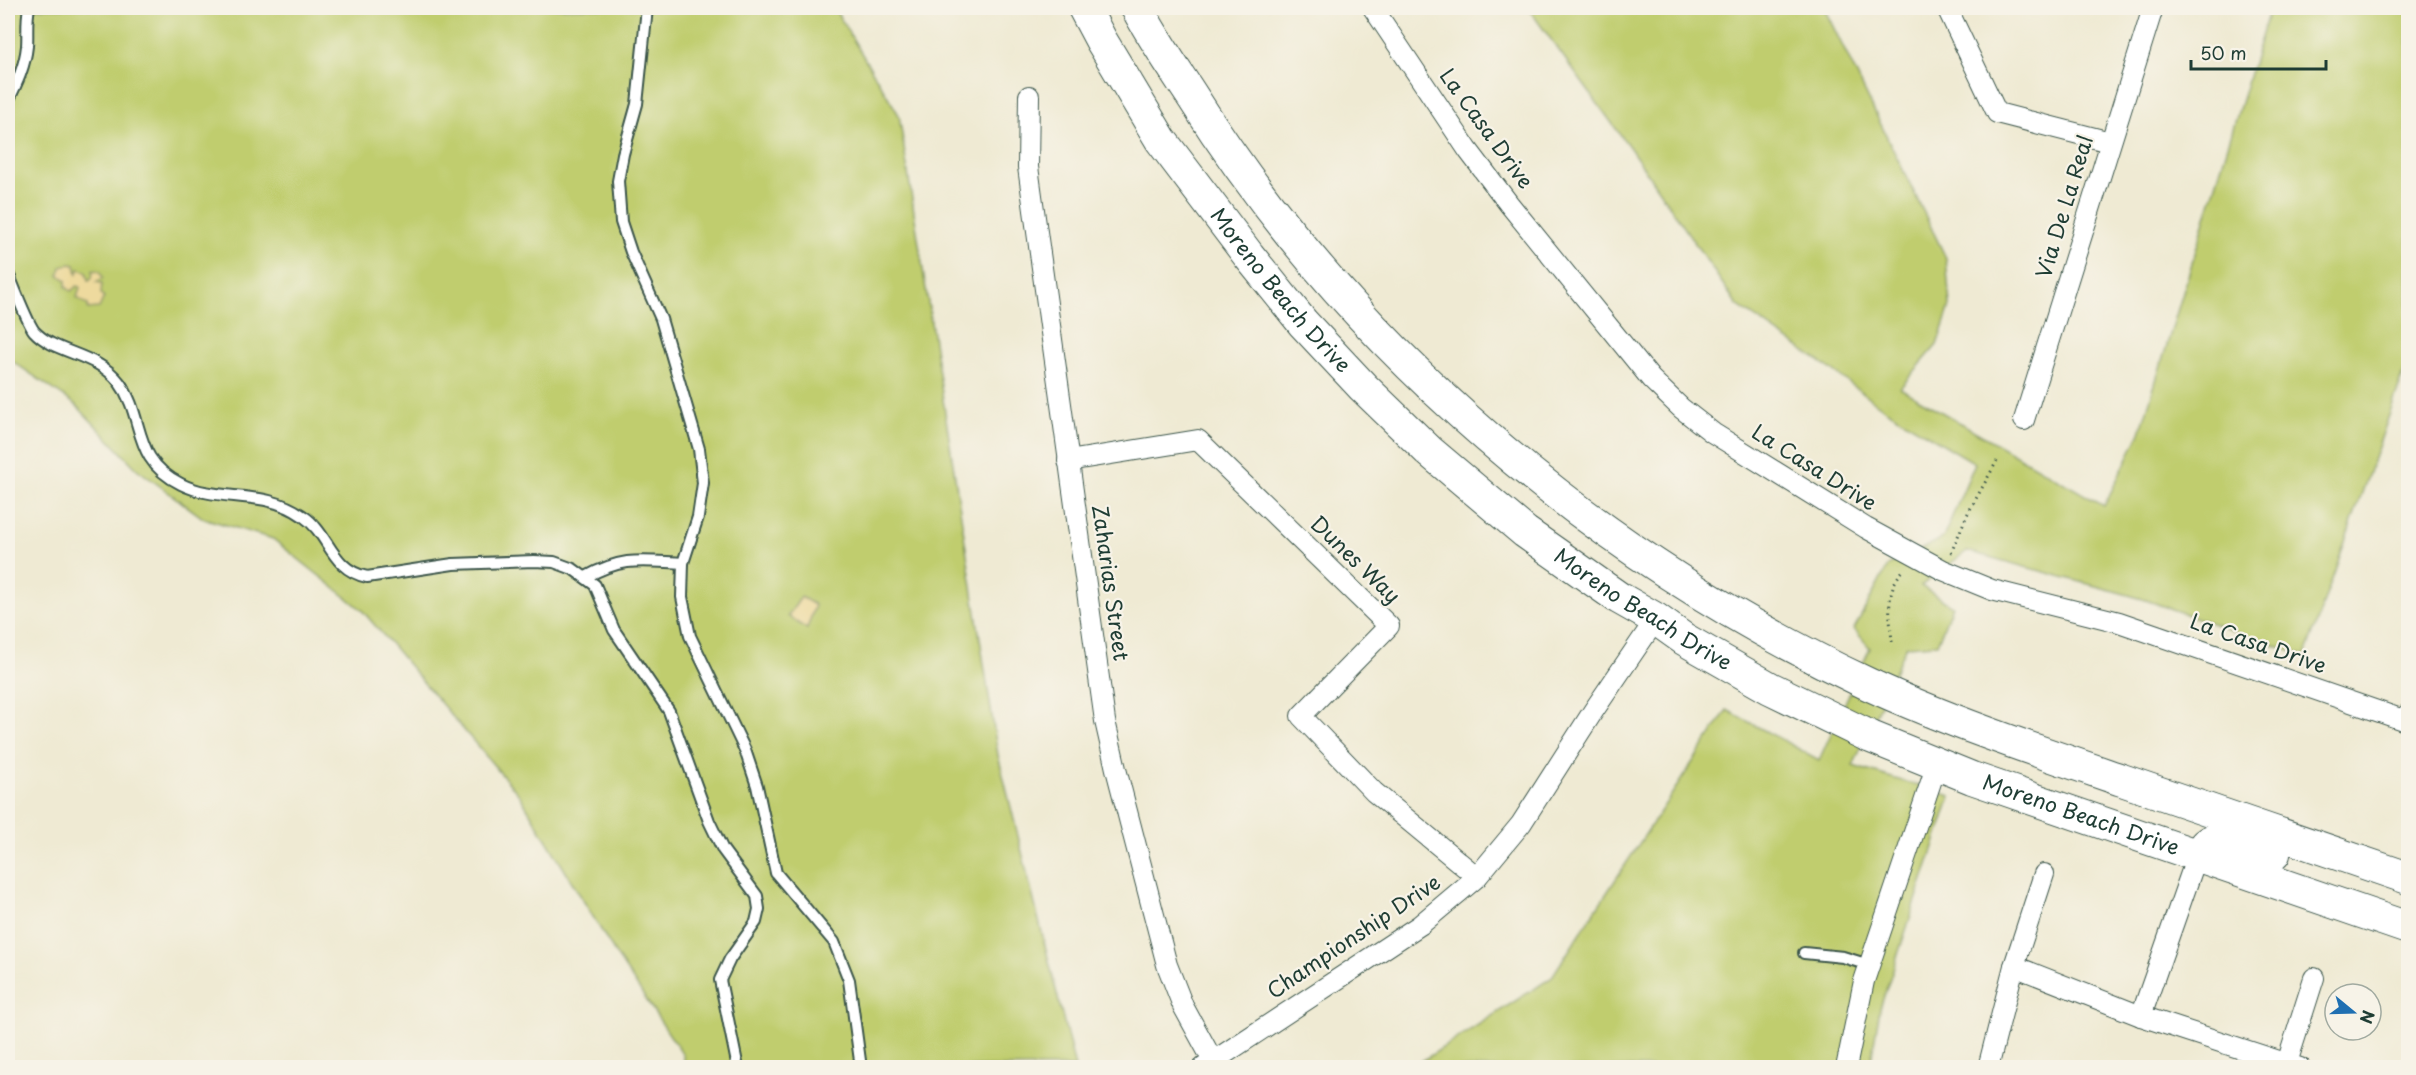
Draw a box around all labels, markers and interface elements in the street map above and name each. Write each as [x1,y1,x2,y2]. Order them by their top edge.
scale bar [2191,33,2326,71]
text: 50 m [2200,39,2247,66]
street label: La Casa Drive [1433,61,1542,195]
street label: Via De La Real [2026,131,2100,282]
street label: Moreno Beach Drive [1204,200,1360,379]
street label: La Casa Drive [1746,415,1884,518]
street label: Zaharias Street [1085,503,1139,663]
street label: Dunes Way [1304,507,1409,610]
street label: Moreno Beach Drive [1548,539,1739,677]
street label: La Casa Drive [2186,604,2331,680]
street label: Moreno Beach Drive [1979,765,2184,862]
street label: Championship Drive [1260,865,1446,1005]
north arrow [2323,982,2383,1042]
text: N [2355,1007,2382,1027]

